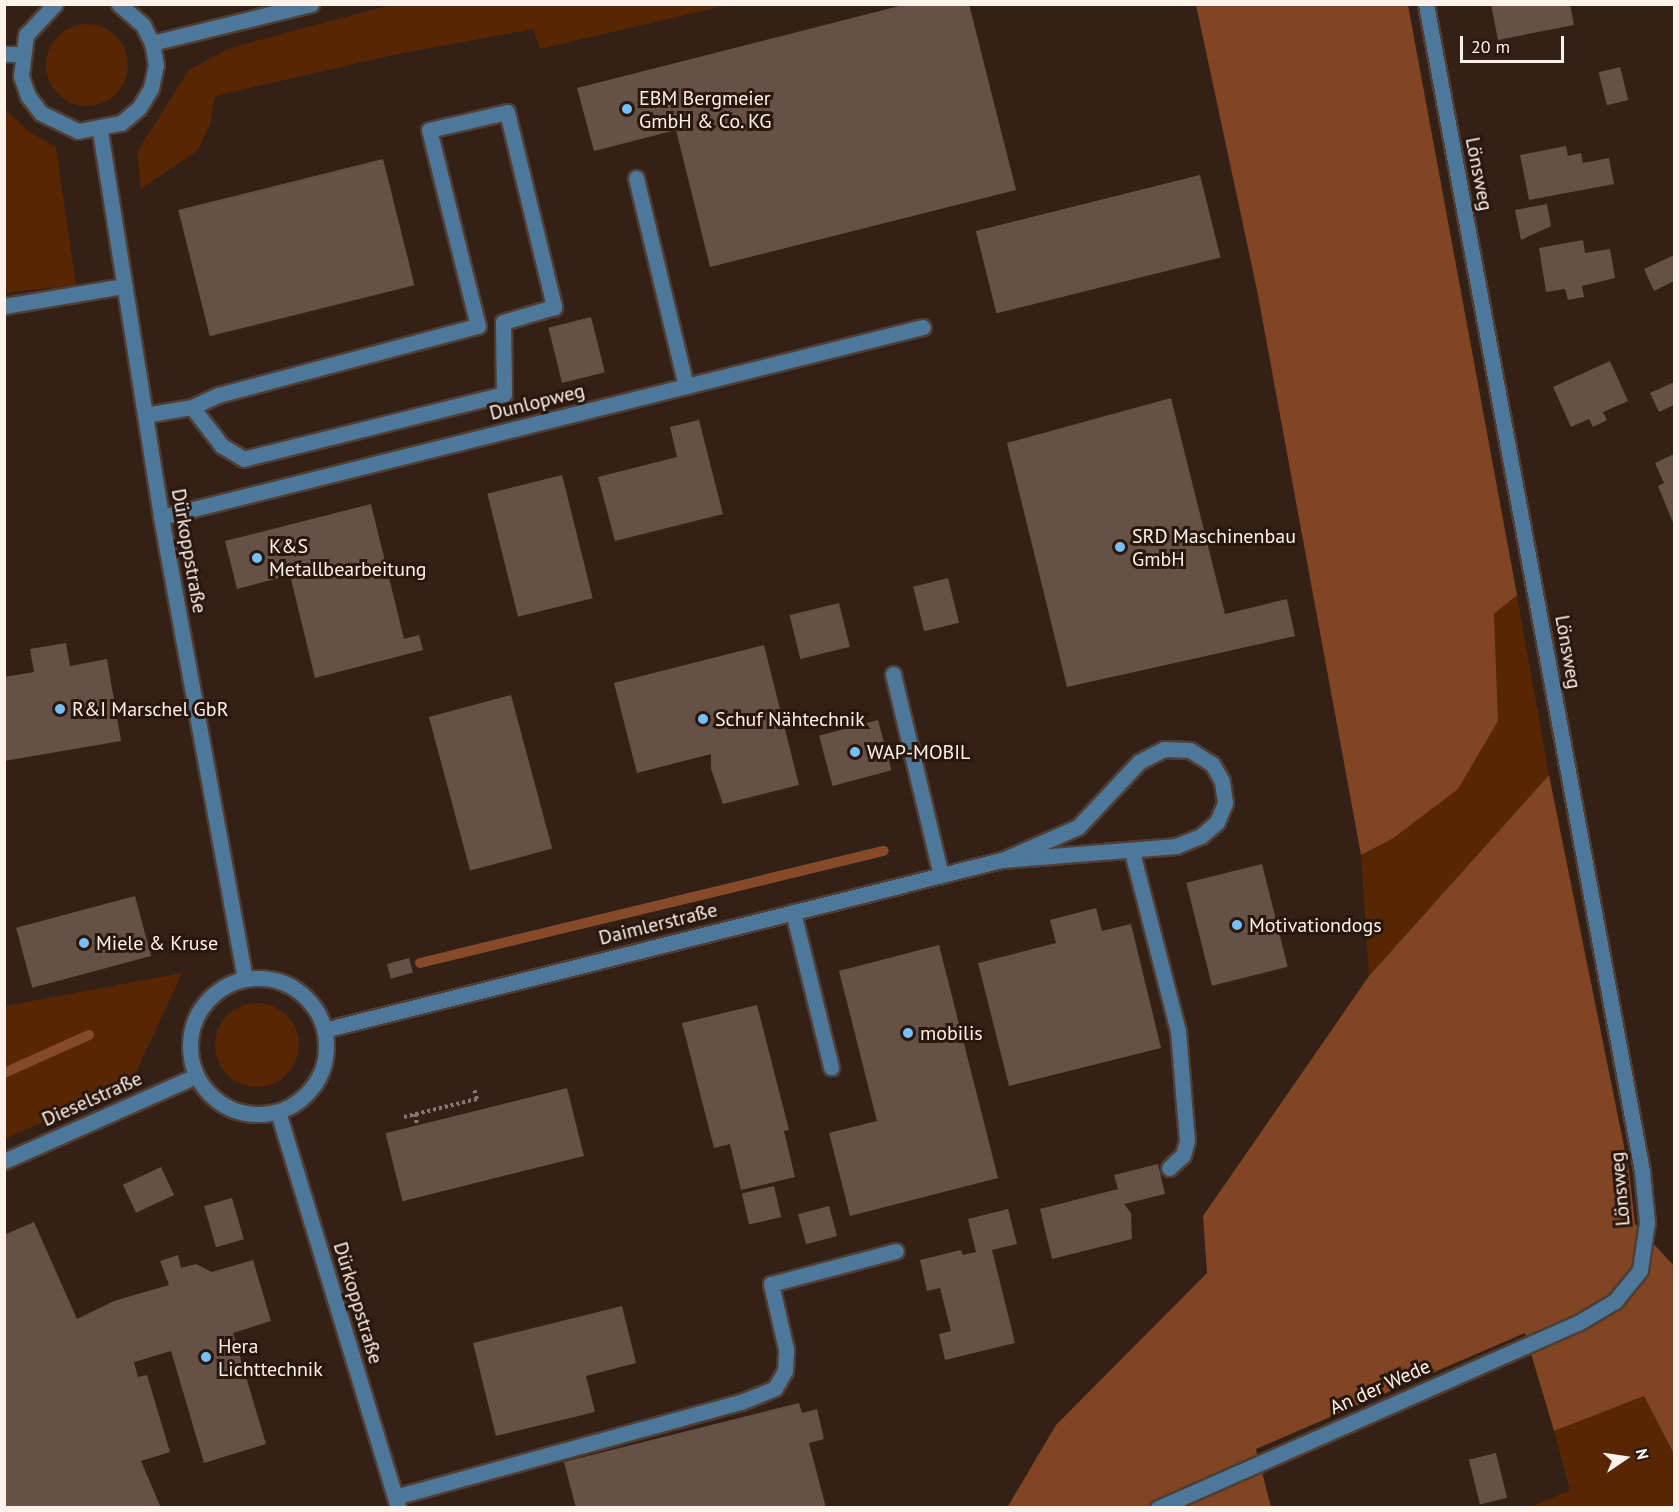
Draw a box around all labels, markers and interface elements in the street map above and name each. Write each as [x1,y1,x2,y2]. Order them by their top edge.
scale bar [1463,24,1566,62]
text: 20 m [1471,35,1510,58]
place label: EBM Bergmeier GmbH & Co. KG [639,86,773,133]
marker: EBM Bergmeier GmbH & Co. KG [620,102,634,116]
street label: Lönsweg [1460,135,1498,213]
street label: Dunlopweg [487,379,587,425]
street label: Dürkoppstraße [166,487,212,615]
place label: SRD Maschinenbau GmbH [1132,524,1296,571]
place label: K&S Metallbearbeitung [269,534,427,581]
marker: SRD Maschinenbau GmbH [1113,540,1127,554]
marker: K&S Metallbearbeitung [250,551,264,565]
street label: Lönsweg [1550,613,1586,691]
place label: R&I Marschel GbR [72,697,229,721]
marker: R&I Marschel GbR [53,702,67,716]
place label: Schuf Nähtechnik [715,707,865,731]
marker: Schuf Nähtechnik [696,712,710,726]
place label: WAP-MOBIL [867,740,970,764]
marker: WAP-MOBIL [848,745,862,759]
street label: Daimlerstraße [596,898,720,950]
place label: Motivationdogs [1249,913,1382,937]
marker: Motivationdogs [1230,918,1244,932]
place label: Miele & Kruse [96,931,218,955]
marker: Miele & Kruse [77,936,91,950]
place label: mobilis [920,1021,983,1045]
marker: mobilis [901,1026,915,1040]
street label: Dieselstraße [38,1066,146,1132]
street label: Lönsweg [1605,1151,1635,1227]
street label: Dürkoppstraße [328,1239,388,1367]
place label: Hera Lichttechnik [218,1334,323,1381]
marker: Hera Lichttechnik [199,1350,213,1364]
street label: An der Wede [1326,1354,1434,1420]
north arrow [1595,1428,1655,1488]
text: N [1632,1447,1653,1461]

